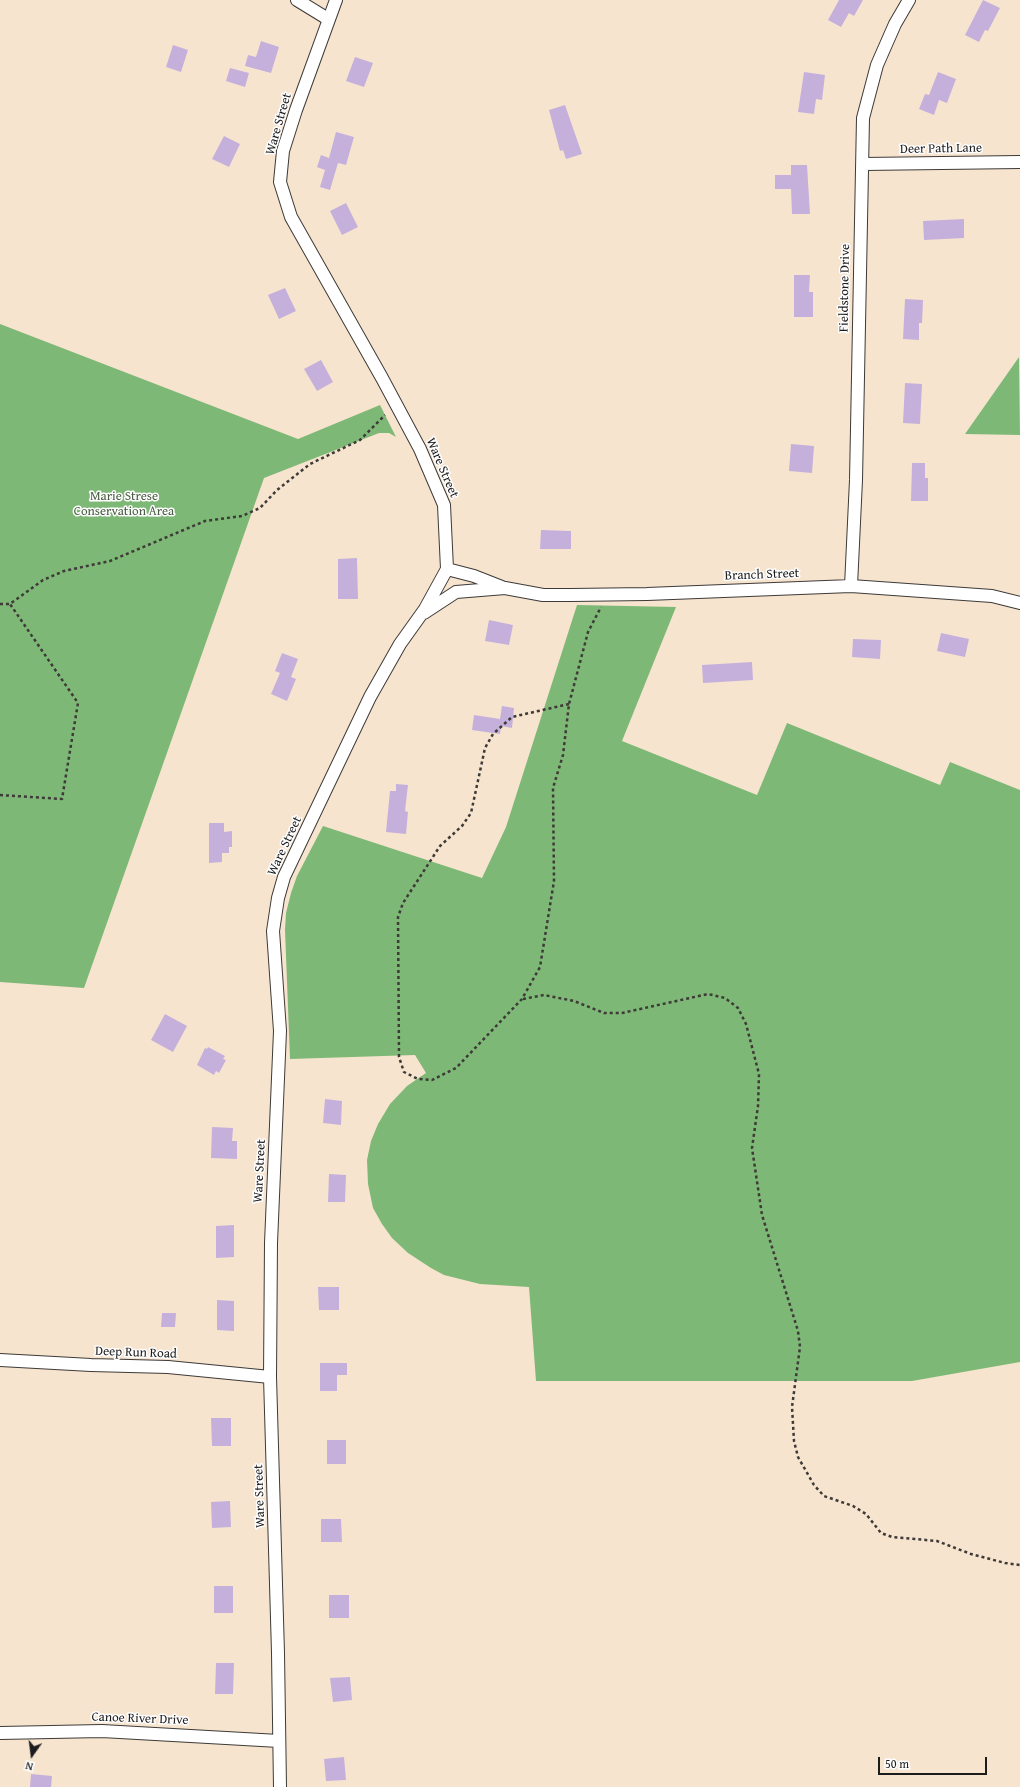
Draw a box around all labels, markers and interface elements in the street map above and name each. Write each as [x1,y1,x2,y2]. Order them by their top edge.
street label: Ware Street [263,91,295,157]
street label: Deer Path Lane [900,140,982,158]
street label: Fieldstone Drive [836,244,854,332]
street label: Ware Street [422,436,462,500]
park label: Marie Strese Conservation Area [74,489,174,520]
street label: Branch Street [724,566,800,584]
street label: Ware Street [264,814,306,878]
street label: Ware Street [251,1139,269,1203]
street label: Deep Run Road [95,1344,177,1362]
street label: Ware Street [251,1464,269,1528]
street label: Canoe River Drive [91,1710,189,1728]
north arrow [12,1735,52,1775]
scale bar [880,1749,989,1775]
text: 50 m [885,1755,909,1772]
text: N [24,1758,35,1775]

